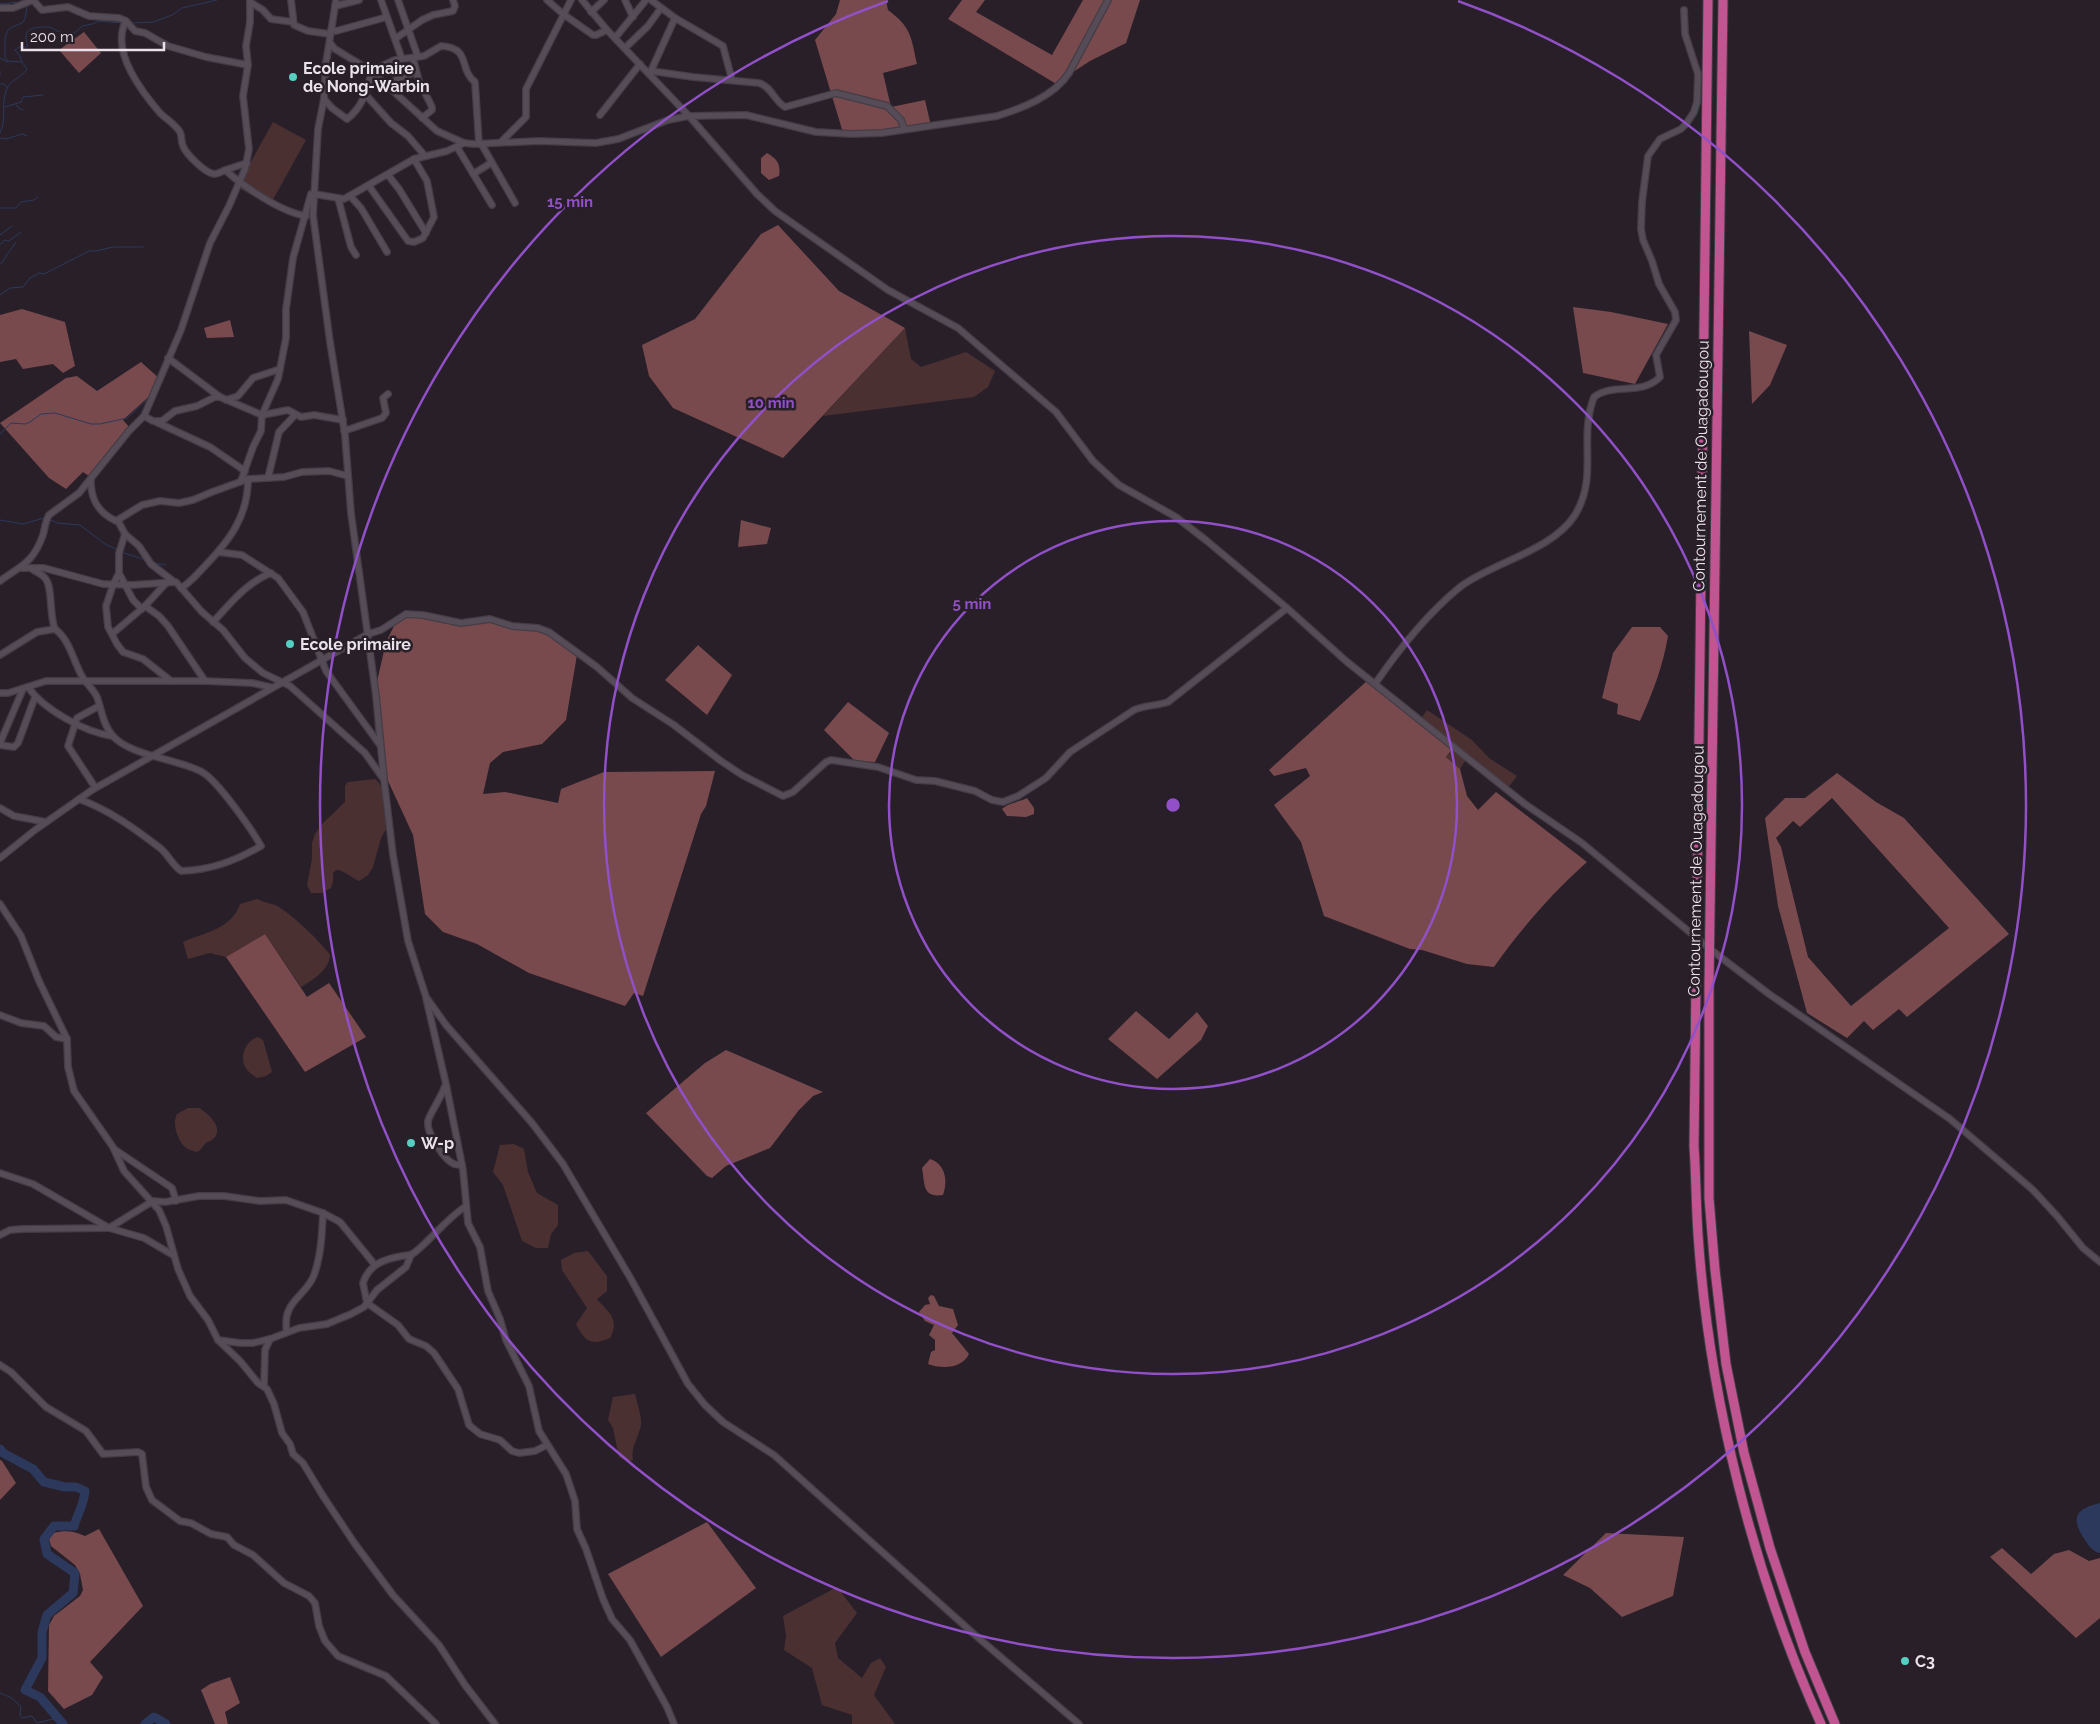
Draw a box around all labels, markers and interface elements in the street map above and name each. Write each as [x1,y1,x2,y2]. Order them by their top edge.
scale bar [22,20,165,52]
text: 200 m [30,28,74,46]
place label: Ecole primaire de Nong-Warbin [303,59,430,96]
marker: Ecole primaire de Nong-Warbin [287,71,299,83]
text: 15 min [547,193,593,211]
street label: Contournement de Ouagadougou [1689,340,1713,592]
text: 10 min [747,394,795,412]
text: 5 min [953,595,991,613]
place label: Ecole primaire [300,635,411,654]
marker: Ecole primaire [284,638,296,650]
street label: Contournement de Ouagadougou [1684,745,1708,997]
centre of rings [1164,796,1182,814]
place label: W-p [421,1134,454,1153]
marker: W-p [405,1137,417,1149]
place label: C3 [1915,1652,1935,1671]
marker: C3 [1899,1655,1911,1667]

